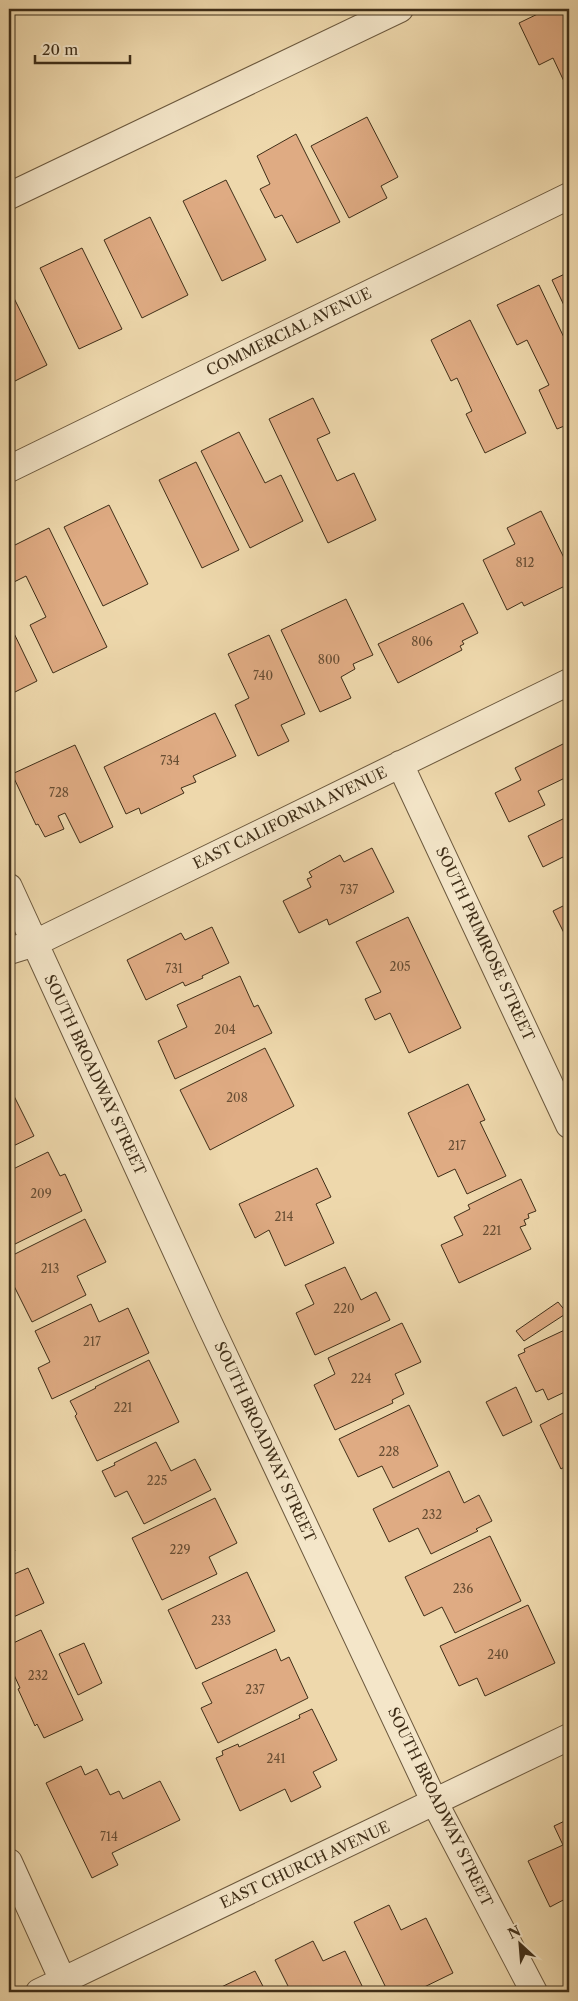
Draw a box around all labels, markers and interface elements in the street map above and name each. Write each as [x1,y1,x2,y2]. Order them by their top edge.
scale bar [35,32,130,64]
text: 20 m [42,40,78,59]
street label: COMMERCIAL AVENUE [203,283,375,380]
house number: 812 [515,555,535,570]
house number: 806 [411,634,433,649]
house number: 800 [318,652,340,667]
house number: 740 [253,668,273,683]
house number: 734 [160,753,180,768]
street label: EAST CALIFORNIA AVENUE [190,762,390,873]
house number: 728 [49,785,69,800]
street label: SOUTH PRIMROSE STREET [432,844,539,1045]
house number: 737 [340,882,358,897]
house number: 205 [389,959,411,974]
house number: 731 [165,961,183,976]
street label: SOUTH BROADWAY STREET [40,971,151,1179]
house number: 204 [214,1022,236,1037]
house number: 208 [226,1090,248,1105]
house number: 217 [448,1138,466,1153]
house number: 209 [30,1186,52,1201]
house number: 214 [275,1209,294,1224]
house number: 221 [483,1223,501,1238]
house number: 213 [41,1261,59,1276]
house number: 220 [333,1301,355,1316]
house number: 217 [83,1334,101,1349]
street label: SOUTH BROADWAY STREET [210,1338,321,1546]
house number: 224 [351,1371,371,1386]
house number: 221 [114,1400,132,1415]
house number: 228 [379,1444,399,1459]
house number: 225 [147,1473,167,1488]
house number: 232 [422,1507,442,1522]
house number: 229 [170,1542,190,1557]
house number: 236 [453,1581,473,1596]
house number: 233 [211,1613,231,1628]
house number: 240 [487,1647,509,1662]
house number: 232 [28,1668,48,1683]
house number: 237 [245,1682,265,1697]
street label: SOUTH BROADWAY STREET [384,1704,497,1910]
house number: 241 [267,1751,285,1766]
street label: EAST CHURCH AVENUE [217,1817,393,1912]
house number: 714 [100,1829,118,1844]
north arrow [496,1918,546,1968]
text: N [505,1922,524,1943]

